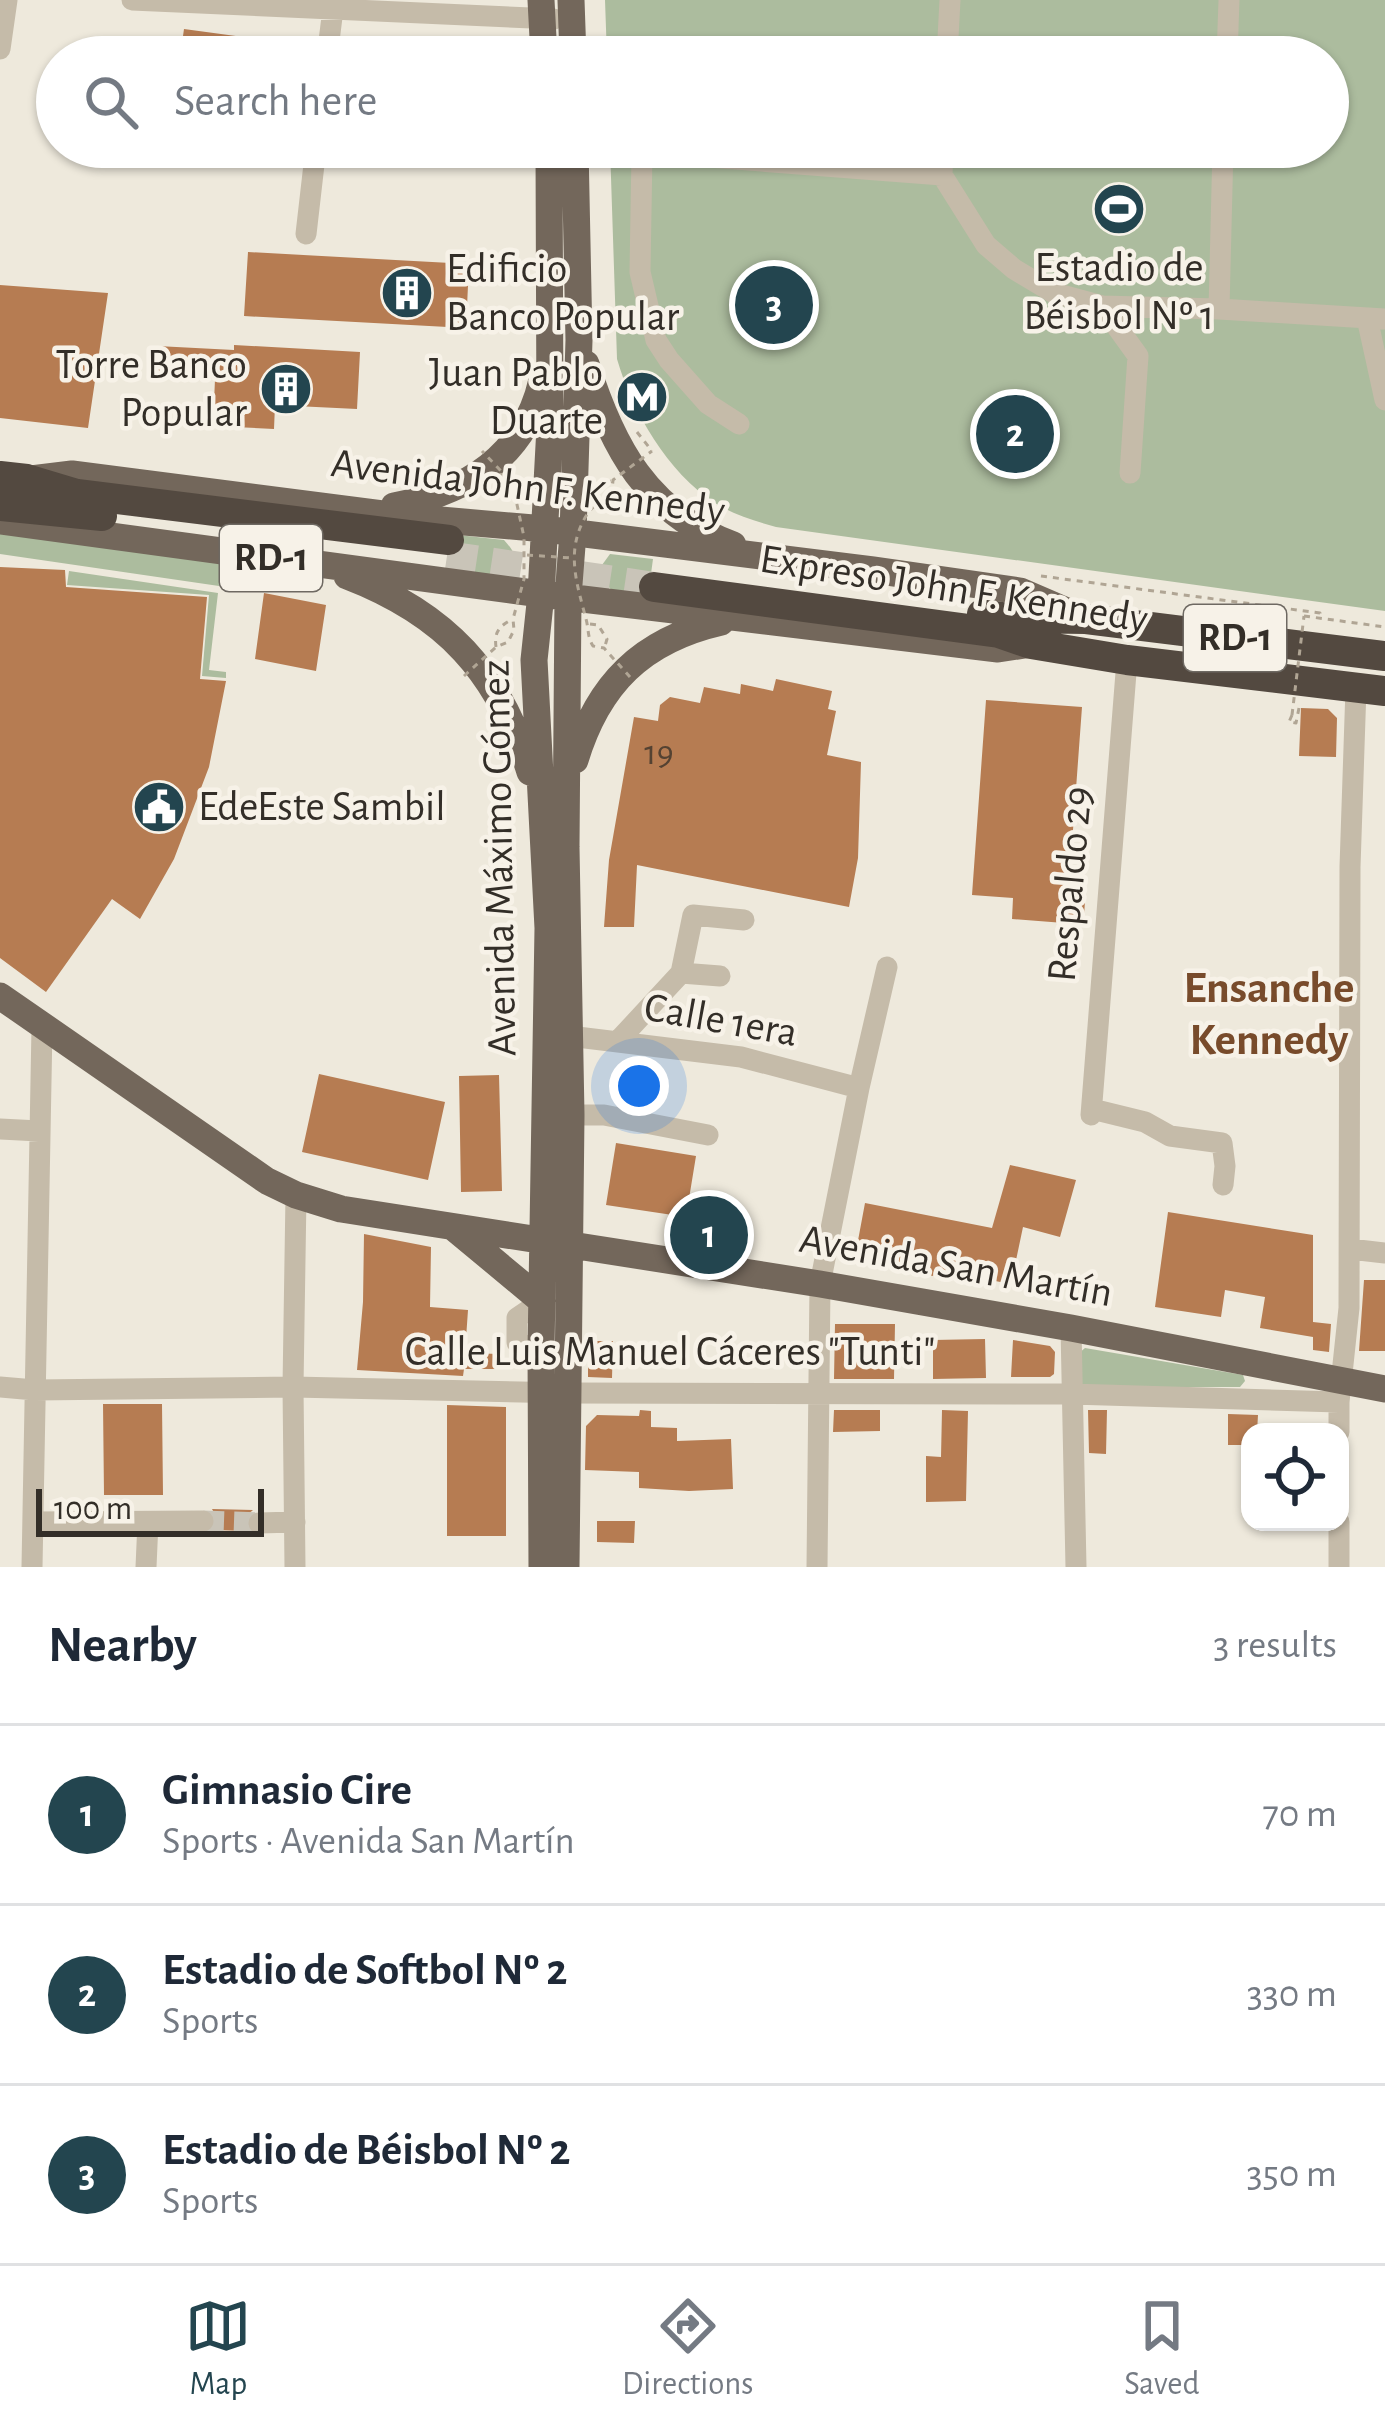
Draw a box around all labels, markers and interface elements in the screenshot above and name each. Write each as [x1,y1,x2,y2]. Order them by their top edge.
search box [36,36,1349,168]
icon: search [78,69,144,135]
text: Search here [174,79,377,124]
sports icon: Estadio de Béisbol Nº 1 [1091,181,1147,237]
place label: Estadio de Béisbol Nº 1 [1023,247,1215,337]
place label: Edificio Banco Popular [446,248,680,338]
pin: 3 [735,260,813,350]
building icon: Edificio Banco Popular [379,265,435,321]
place label: Torre Banco Popular [56,344,247,434]
place label: Juan Pablo Duarte [429,352,603,442]
building icon: Torre Banco Popular [258,361,314,417]
metro station icon: Juan Pablo Duarte [614,369,670,425]
pin: 2 [976,389,1054,479]
street label: Avenida John F. Kennedy [329,442,727,532]
road number: RD-1 [220,525,322,591]
street label: Expreso John F. Kennedy [757,538,1151,640]
road number: RD-1 [1184,605,1286,671]
street label: Avenida Máximo Gómez [475,659,523,1057]
house number: 19 [644,735,674,771]
public building icon: EdeEste Sambil [131,779,187,835]
street label: Respaldo 29 [1041,785,1099,983]
place label: EdeEste Sambil [198,786,446,828]
district label: Ensanche Kennedy [1183,966,1355,1063]
street label: Calle 1era [641,986,801,1054]
your location [609,1056,669,1116]
pin: 1 [670,1190,748,1280]
street label: Avenida San Martín [796,1218,1116,1314]
street label: Calle Luis Manuel Cáceres "Tunti" [405,1331,935,1373]
map controls [1241,1423,1349,1531]
button: locate [1241,1423,1349,1531]
scale bar [36,1483,264,1536]
text: 100 m [54,1493,132,1526]
text: Nearby [48,1620,197,1671]
text: 3 results [1213,1626,1337,1665]
text: Gimnasio Cire [162,1768,412,1813]
text: 1 [80,1795,94,1834]
text: 70 m [1263,1795,1337,1834]
text: Sports · Avenida San Martín [162,1822,575,1861]
text: Estadio de Softbol Nº 2 [162,1948,567,1993]
text: 2 [78,1975,96,2014]
text: 330 m [1247,1975,1337,2014]
text: Sports [162,2002,259,2041]
text: Estadio de Béisbol Nº 2 [162,2128,571,2173]
text: 3 [79,2155,95,2194]
text: 350 m [1246,2155,1337,2194]
text: Sports [162,2182,259,2221]
tab: Map [185,2293,251,2405]
tab: Directions [622,2293,753,2405]
tab: Saved [1124,2293,1200,2405]

